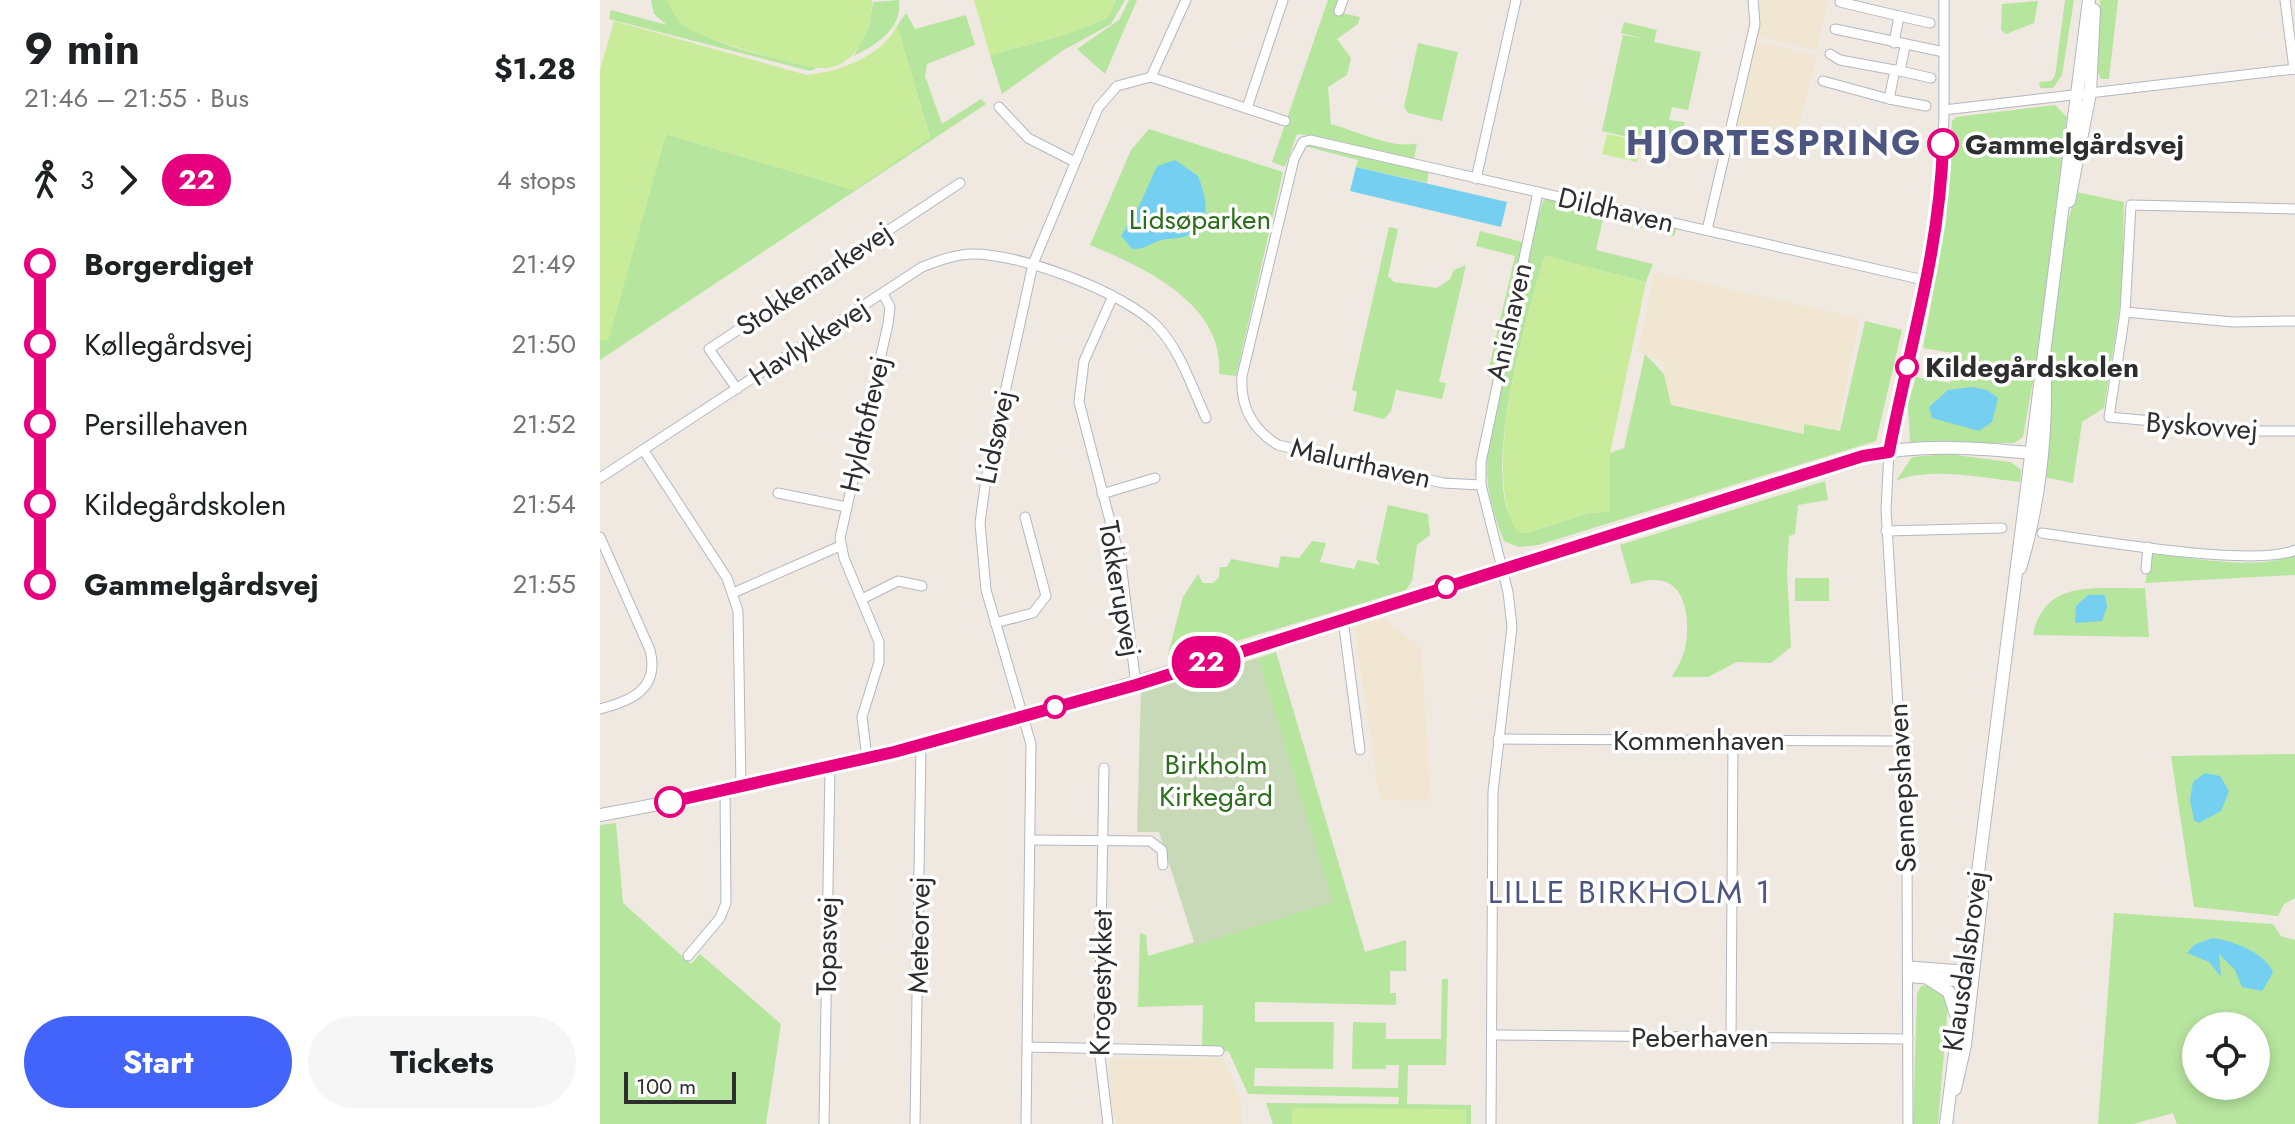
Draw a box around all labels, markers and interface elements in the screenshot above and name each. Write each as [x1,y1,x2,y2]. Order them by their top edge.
text: 9 min [24,17,140,81]
text: $1.28 [494,47,576,90]
text: 21:46 – 21:55 · Bus [24,79,249,117]
district label: HJORTESPRING [1626,116,1922,168]
place label: Gammelgårdsvej [1965,124,2184,165]
marker: Gammelgårdsvej [1928,129,1958,159]
icon: walk [24,158,68,202]
icon: forward [106,158,150,202]
text: 22 [178,159,215,200]
text: 3 [80,161,94,199]
text: 4 stops [497,161,576,199]
street label: Dildhaven [1554,177,1678,243]
park label: Lidsøparken [1129,199,1271,240]
street label: Stokkemarkevej [728,212,900,346]
text: Borgerdiget [84,243,253,286]
text: 21:49 [512,245,576,283]
street label: Anishaven [1475,259,1543,385]
street label: Havlykkevej [741,288,877,396]
text: Køllegårdsvej [84,323,253,366]
text: 21:50 [511,325,576,363]
place label: Kildegårdskolen [1925,347,2139,388]
street label: Hyldtoftevej [829,352,901,496]
marker: Kildegårdskolen [1896,356,1918,378]
street label: Lidsøvej [965,386,1025,488]
street label: Byskovvej [2144,402,2260,450]
text: Persillehaven [84,403,248,446]
text: 21:52 [512,405,576,443]
street label: Malurthaven [1287,427,1435,499]
text: Kildegårdskolen [84,483,287,526]
text: 21:54 [512,485,576,523]
street label: Tokkerupvej [1088,518,1152,660]
text: Gammelgårdsvej [84,563,319,606]
text: 21:55 [512,565,576,603]
unlabelled marker [1435,576,1457,598]
line badge: 22 [1170,636,1242,688]
text: 22 [1188,641,1224,682]
unlabelled marker [1044,696,1066,718]
street label: Sennepshaven [1877,702,1927,874]
street label: Kommenhaven [1613,720,1785,761]
park label: Birkholm Kirkegård [1159,744,1273,817]
unlabelled marker [655,787,685,817]
street label: Klausdalsbrovej [1932,868,1998,1054]
district label: LILLE BIRKHOLM 1 [1488,869,1772,915]
street label: Meteorvej [897,876,941,994]
street label: Topasvej [806,896,848,996]
street label: Krogestykket [1079,909,1123,1057]
map controls [2182,1012,2270,1100]
button: locate [2182,1012,2270,1100]
button: Start [24,1016,292,1108]
button: Tickets [308,1016,576,1108]
street label: Peberhaven [1631,1017,1769,1058]
scale bar [624,1068,736,1104]
text: 100 m [636,1070,696,1102]

